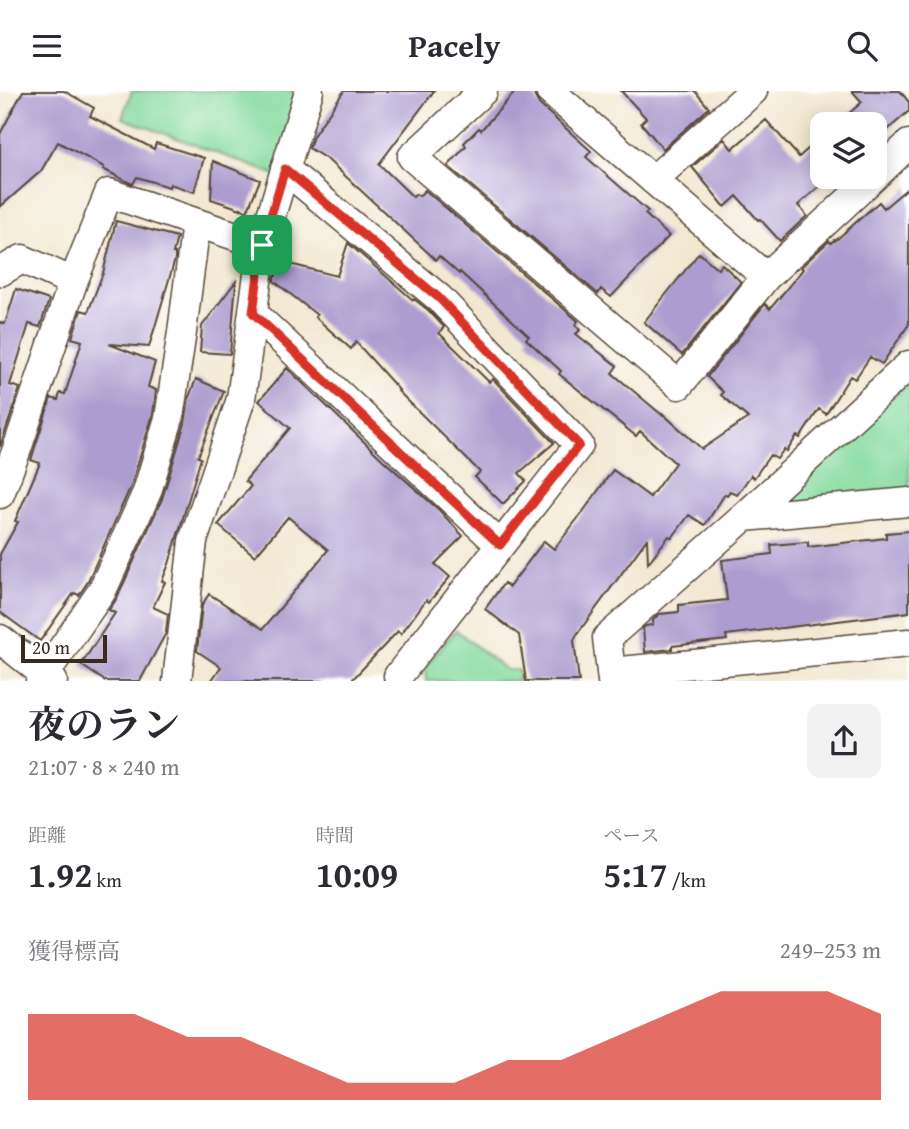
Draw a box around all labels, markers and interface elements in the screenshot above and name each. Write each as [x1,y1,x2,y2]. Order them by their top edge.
text: Pacely [409,22,500,69]
icon: menu [28,27,66,65]
icon: search [843,27,881,65]
map controls [810,112,887,189]
button: layers [810,112,887,189]
pin [232,215,292,275]
icon: arrive [243,226,281,264]
scale bar [21,632,107,664]
text: 20 m [32,633,70,661]
text: 夜のラン [28,696,180,752]
button: share [807,704,881,778]
text: 21:07 · 8 × 240 m [28,750,180,783]
text: 距離 [28,821,66,849]
text: 時間 [316,821,354,849]
text: ペース [603,821,659,849]
text: 1.92 [28,849,92,900]
text: 10:09 [316,849,398,900]
text: 5:17 [603,849,668,900]
text: km [92,866,122,894]
text: /km [668,866,706,894]
text: 249–253 m [780,933,881,966]
text: 獲得標高 [28,934,120,967]

